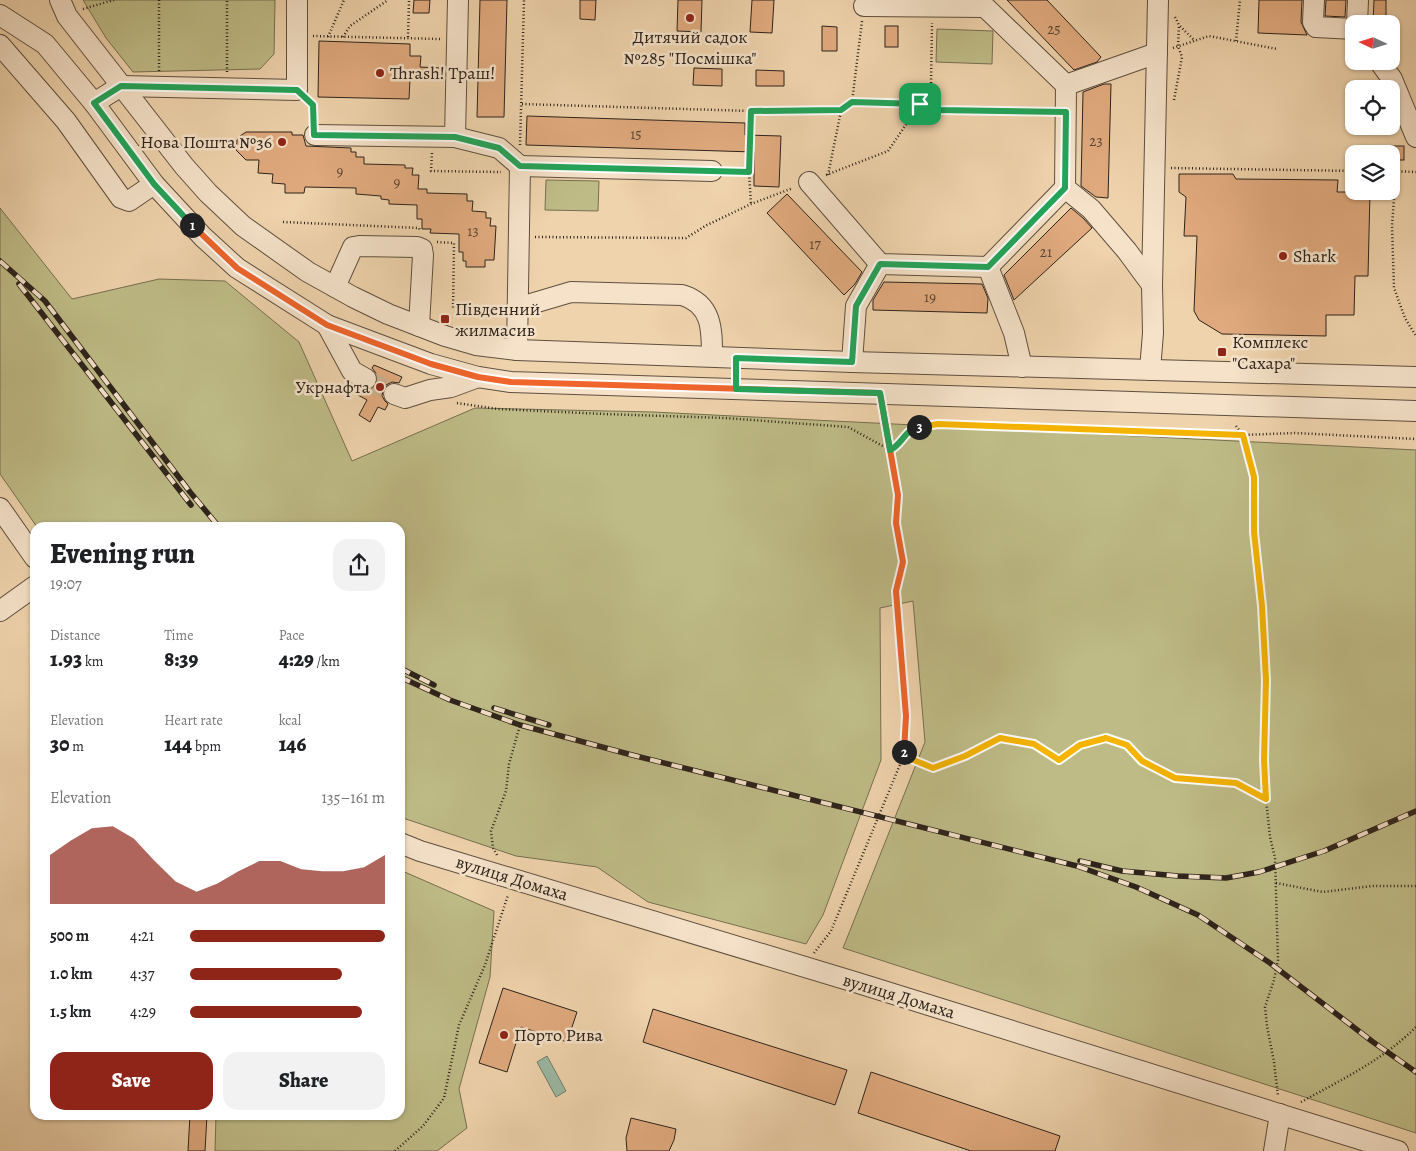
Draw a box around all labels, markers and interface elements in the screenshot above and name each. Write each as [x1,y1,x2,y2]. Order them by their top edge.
marker: Дитячий садок №285 "Посмішка" [684,12,696,24]
north arrow [1345,15,1400,70]
map controls [1345,15,1400,200]
house number: 25 [1047,19,1061,39]
place label: Дитячий садок №285 "Посмішка" [623,25,757,70]
place label: Thrash! Траш! [390,61,495,85]
marker: Thrash! Траш! [374,67,386,79]
button: locate [1345,80,1400,135]
pin [899,83,941,125]
icon: arrive [906,90,934,118]
house number: 15 [630,124,642,144]
place label: Нова Пошта №36 [140,130,272,154]
house number: 23 [1089,131,1103,151]
marker: Нова Пошта №36 [276,136,288,148]
button: layers [1345,145,1400,200]
house number: 9 [337,161,344,181]
house number: 9 [394,172,401,192]
pin: 1 [180,212,204,238]
text: 1 [190,216,195,235]
house number: 13 [467,221,479,241]
house number: 17 [809,234,821,254]
house number: 21 [1040,242,1052,262]
place label: Shark [1293,244,1336,268]
marker: Shark [1277,250,1289,262]
house number: 19 [924,287,936,307]
place label: Південний жилмасив [455,297,540,342]
marker: Південний жилмасив [439,313,451,325]
place label: Комплекс "Сахара" [1232,330,1308,375]
marker: Комплекс "Сахара" [1216,346,1228,358]
place label: Укрнафта [295,375,371,399]
marker: Укрнафта [374,381,386,393]
pin: 3 [906,414,932,440]
text: 3 [916,418,923,437]
text: Evening run [50,535,195,573]
button: share [333,539,385,591]
text: 19:07 [50,573,82,595]
text: Distance [50,626,100,645]
text: Time [164,626,193,645]
text: Pace [279,626,305,645]
text: 1.93 [50,645,82,673]
text: 8:39 [164,645,198,673]
text: 4:29 [279,645,314,673]
text: km [82,652,104,671]
text: /km [314,652,340,671]
text: Elevation [50,711,104,730]
text: Heart rate [164,711,223,730]
text: kcal [279,711,301,730]
text: 30 [50,730,69,758]
text: 144 [164,730,192,758]
text: 146 [279,730,306,758]
text: m [69,737,84,756]
text: bpm [192,737,221,756]
pin: 2 [892,740,916,764]
text: 2 [901,743,908,762]
text: Elevation [50,787,111,809]
text: 135–161 m [321,787,385,809]
street label: вулиця Домаха [453,850,572,907]
text: 500 m [50,925,89,947]
text: 4:21 [130,925,154,947]
text: 1.0 km [50,963,93,985]
text: 4:37 [130,963,154,985]
street label: вулиця Домаха [840,968,959,1025]
text: 1.5 km [50,1001,91,1023]
text: 4:29 [130,1001,156,1023]
place label: Порто Рива [514,1023,603,1047]
marker: Порто Рива [498,1029,510,1041]
button: Save [50,1052,213,1110]
button: Share [223,1052,385,1110]

